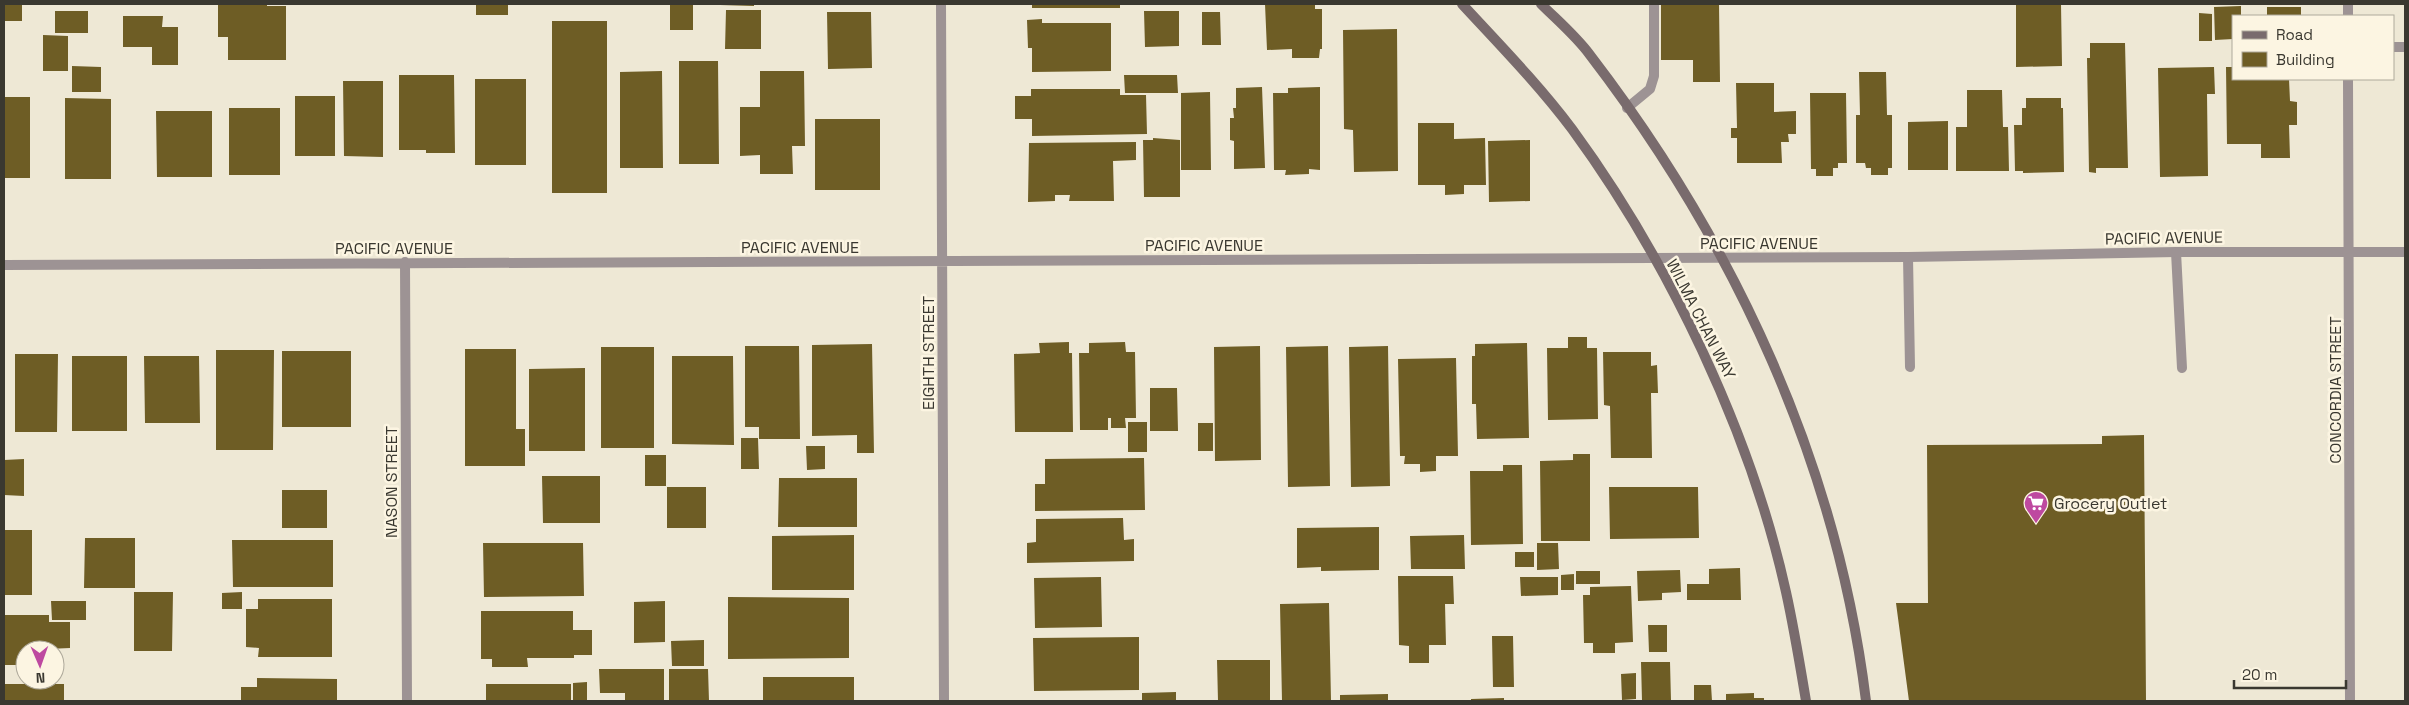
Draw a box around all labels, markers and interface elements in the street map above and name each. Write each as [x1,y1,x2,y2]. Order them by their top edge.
legend [2232,15,2394,80]
text: Road [2276,25,2313,44]
text: Building [2276,50,2335,69]
street label: PACIFIC AVENUE [2105,226,2223,250]
street label: PACIFIC AVENUE [1700,233,1818,254]
street label: PACIFIC AVENUE [1145,235,1263,256]
street label: PACIFIC AVENUE [741,237,859,258]
street label: PACIFIC AVENUE [335,238,453,259]
street label: WILMA CHAN WAY [1662,255,1740,383]
street label: EIGHTH STREET [918,296,939,410]
street label: CONCORDIA STREET [2325,316,2346,464]
street label: NASON STREET [381,426,402,538]
supermarket icon: Grocery Outlet [2023,490,2049,524]
place label: Grocery Outlet [2054,493,2167,514]
north arrow [15,640,65,690]
scale bar [2234,658,2346,690]
text: 20 m [2242,665,2277,684]
text: N [35,669,45,687]

